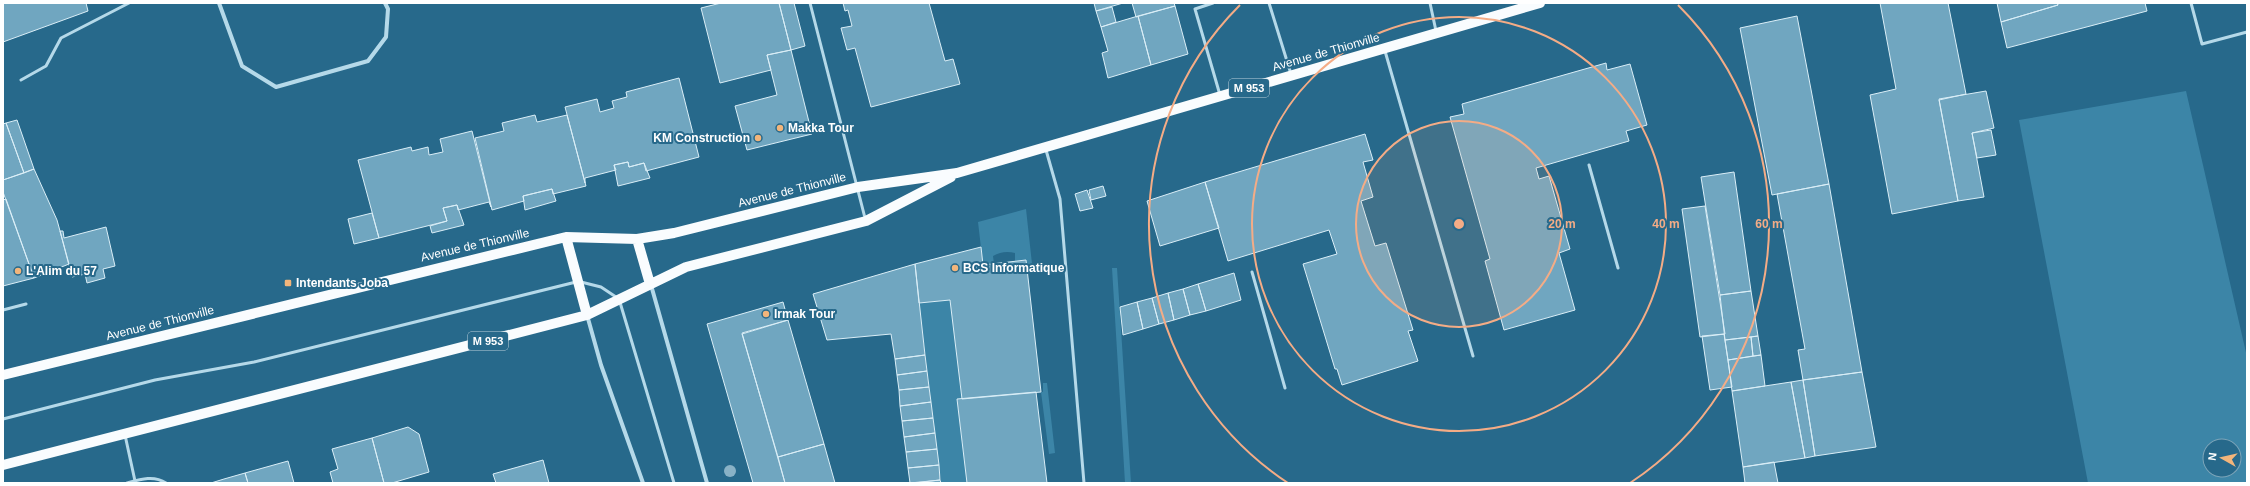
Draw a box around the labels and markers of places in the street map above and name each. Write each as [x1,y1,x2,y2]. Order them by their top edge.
place label: Makka Tour [788,121,854,135]
marker: Makka Tour [775,123,785,133]
place label: KM Construction [653,131,750,145]
marker: KM Construction [753,133,763,143]
centre of rings [1452,217,1466,231]
place label: BCS Informatique [963,261,1065,275]
marker: BCS Informatique [950,263,960,273]
place label: L'Alim du 57 [26,264,97,278]
marker: L'Alim du 57 [13,266,23,276]
place label: Intendants Joba [296,276,388,290]
marker: Intendants Joba [283,278,293,288]
place label: Irmak Tour [774,307,835,321]
marker: Irmak Tour [761,309,771,319]

